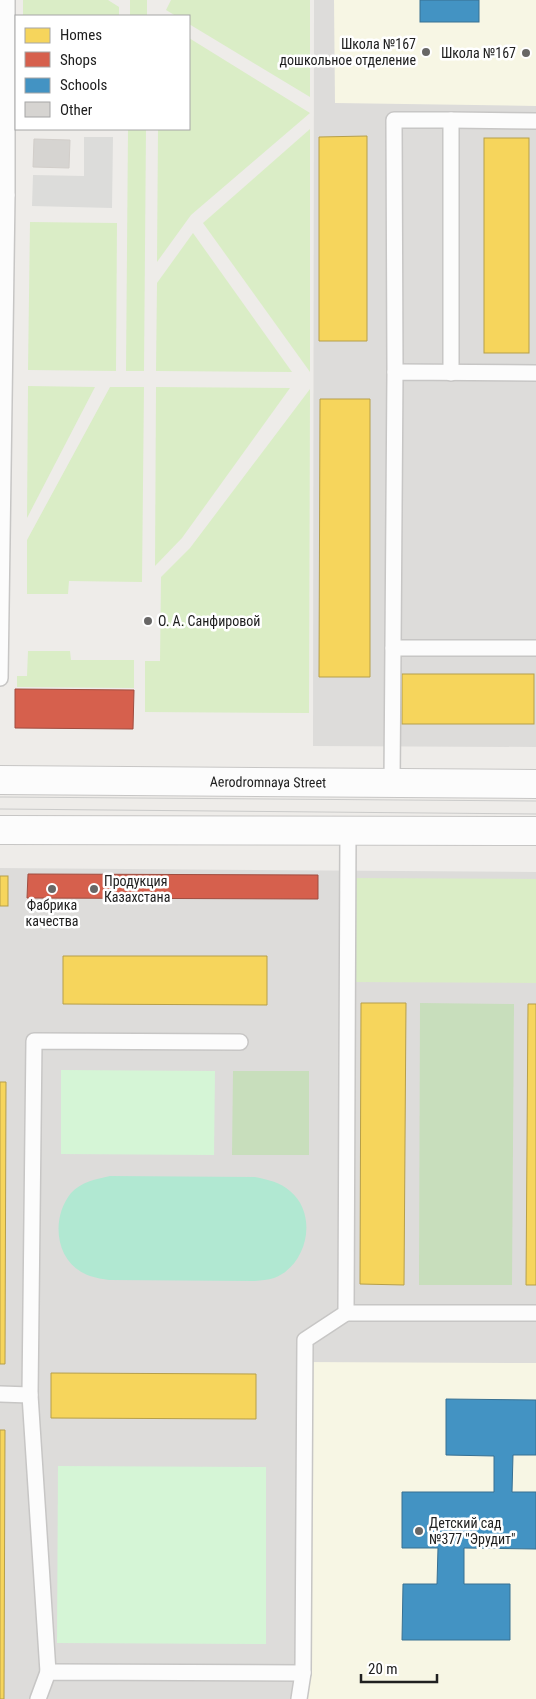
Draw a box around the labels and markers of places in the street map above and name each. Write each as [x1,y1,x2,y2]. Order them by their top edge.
place label: Школа №167 дошкольное отделение [280,36,416,68]
place label: Школа №167 [441,45,516,61]
marker: Школа №167 дошкольное отделение [420,46,432,58]
marker: Школа №167 [520,47,532,59]
place label: О. А. Санфировой [158,613,260,629]
marker: О. А. Санфировой [142,615,154,627]
place label: Продукция Казахстана [104,873,170,905]
marker: Фабрика качества [46,883,58,895]
marker: Продукция Казахстана [88,883,100,895]
place label: Фабрика качества [26,897,78,929]
place label: Детский сад №377 "Эрудит" [429,1515,516,1547]
marker: Детский сад №377 "Эрудит" [413,1525,425,1537]

